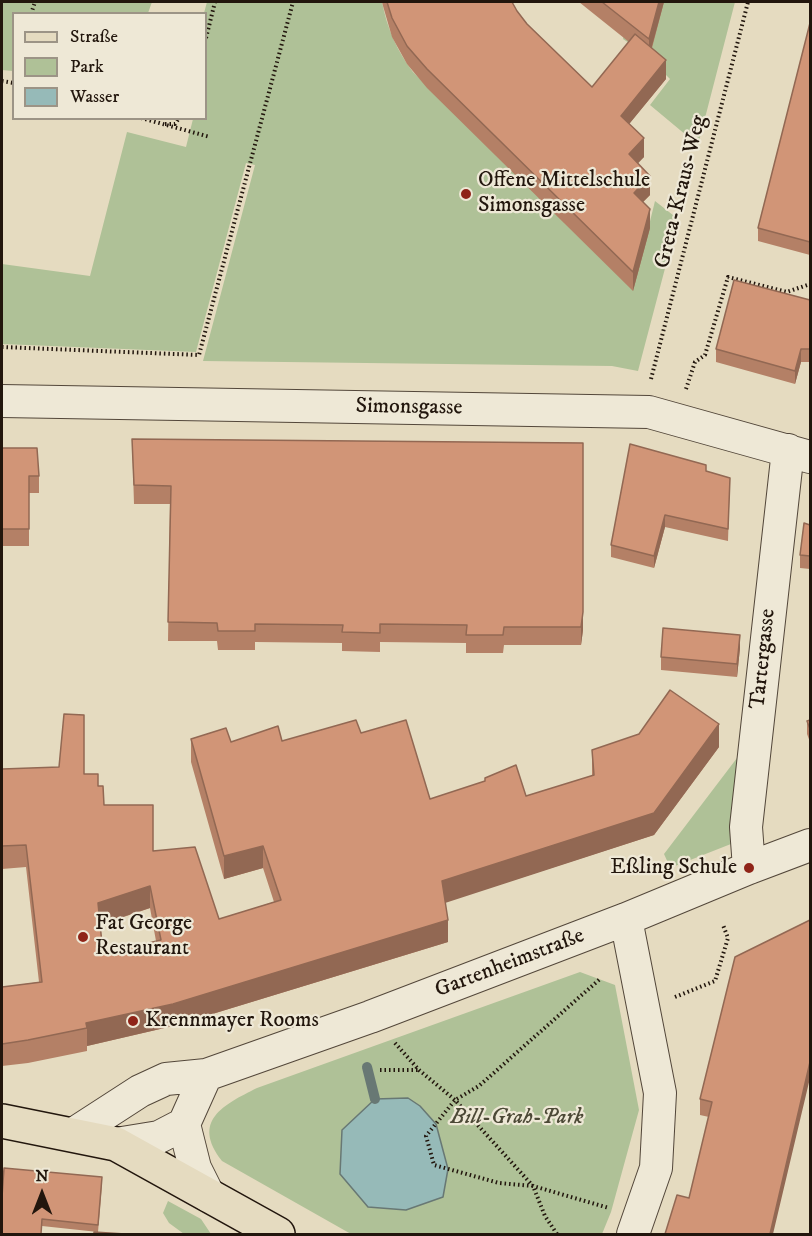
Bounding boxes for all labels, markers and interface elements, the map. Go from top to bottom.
legend [12,12,207,120]
text: Straße [70,26,118,48]
text: Park [70,56,104,78]
text: Wasser [70,86,119,108]
street label: Greta-Kraus-Weg [650,113,714,271]
place label: Offene Mittelschule Simonsgasse [478,168,650,220]
marker: Offene Mittelschule Simonsgasse [459,187,473,201]
street label: Simonsgasse [355,394,463,422]
street label: Tartergasse [746,608,782,710]
place label: Eßling Schule [610,855,737,881]
marker: Eßling Schule [742,861,756,875]
place label: Fat George Restaurant [95,911,192,962]
street label: Gartenheimstraße [432,923,588,1005]
marker: Fat George Restaurant [76,930,90,944]
place label: Krennmayer Rooms [145,1008,319,1034]
marker: Krennmayer Rooms [126,1014,140,1028]
park label: Bill-Grah-Park [450,1105,584,1131]
north arrow [12,1164,72,1224]
text: N [35,1166,49,1186]

